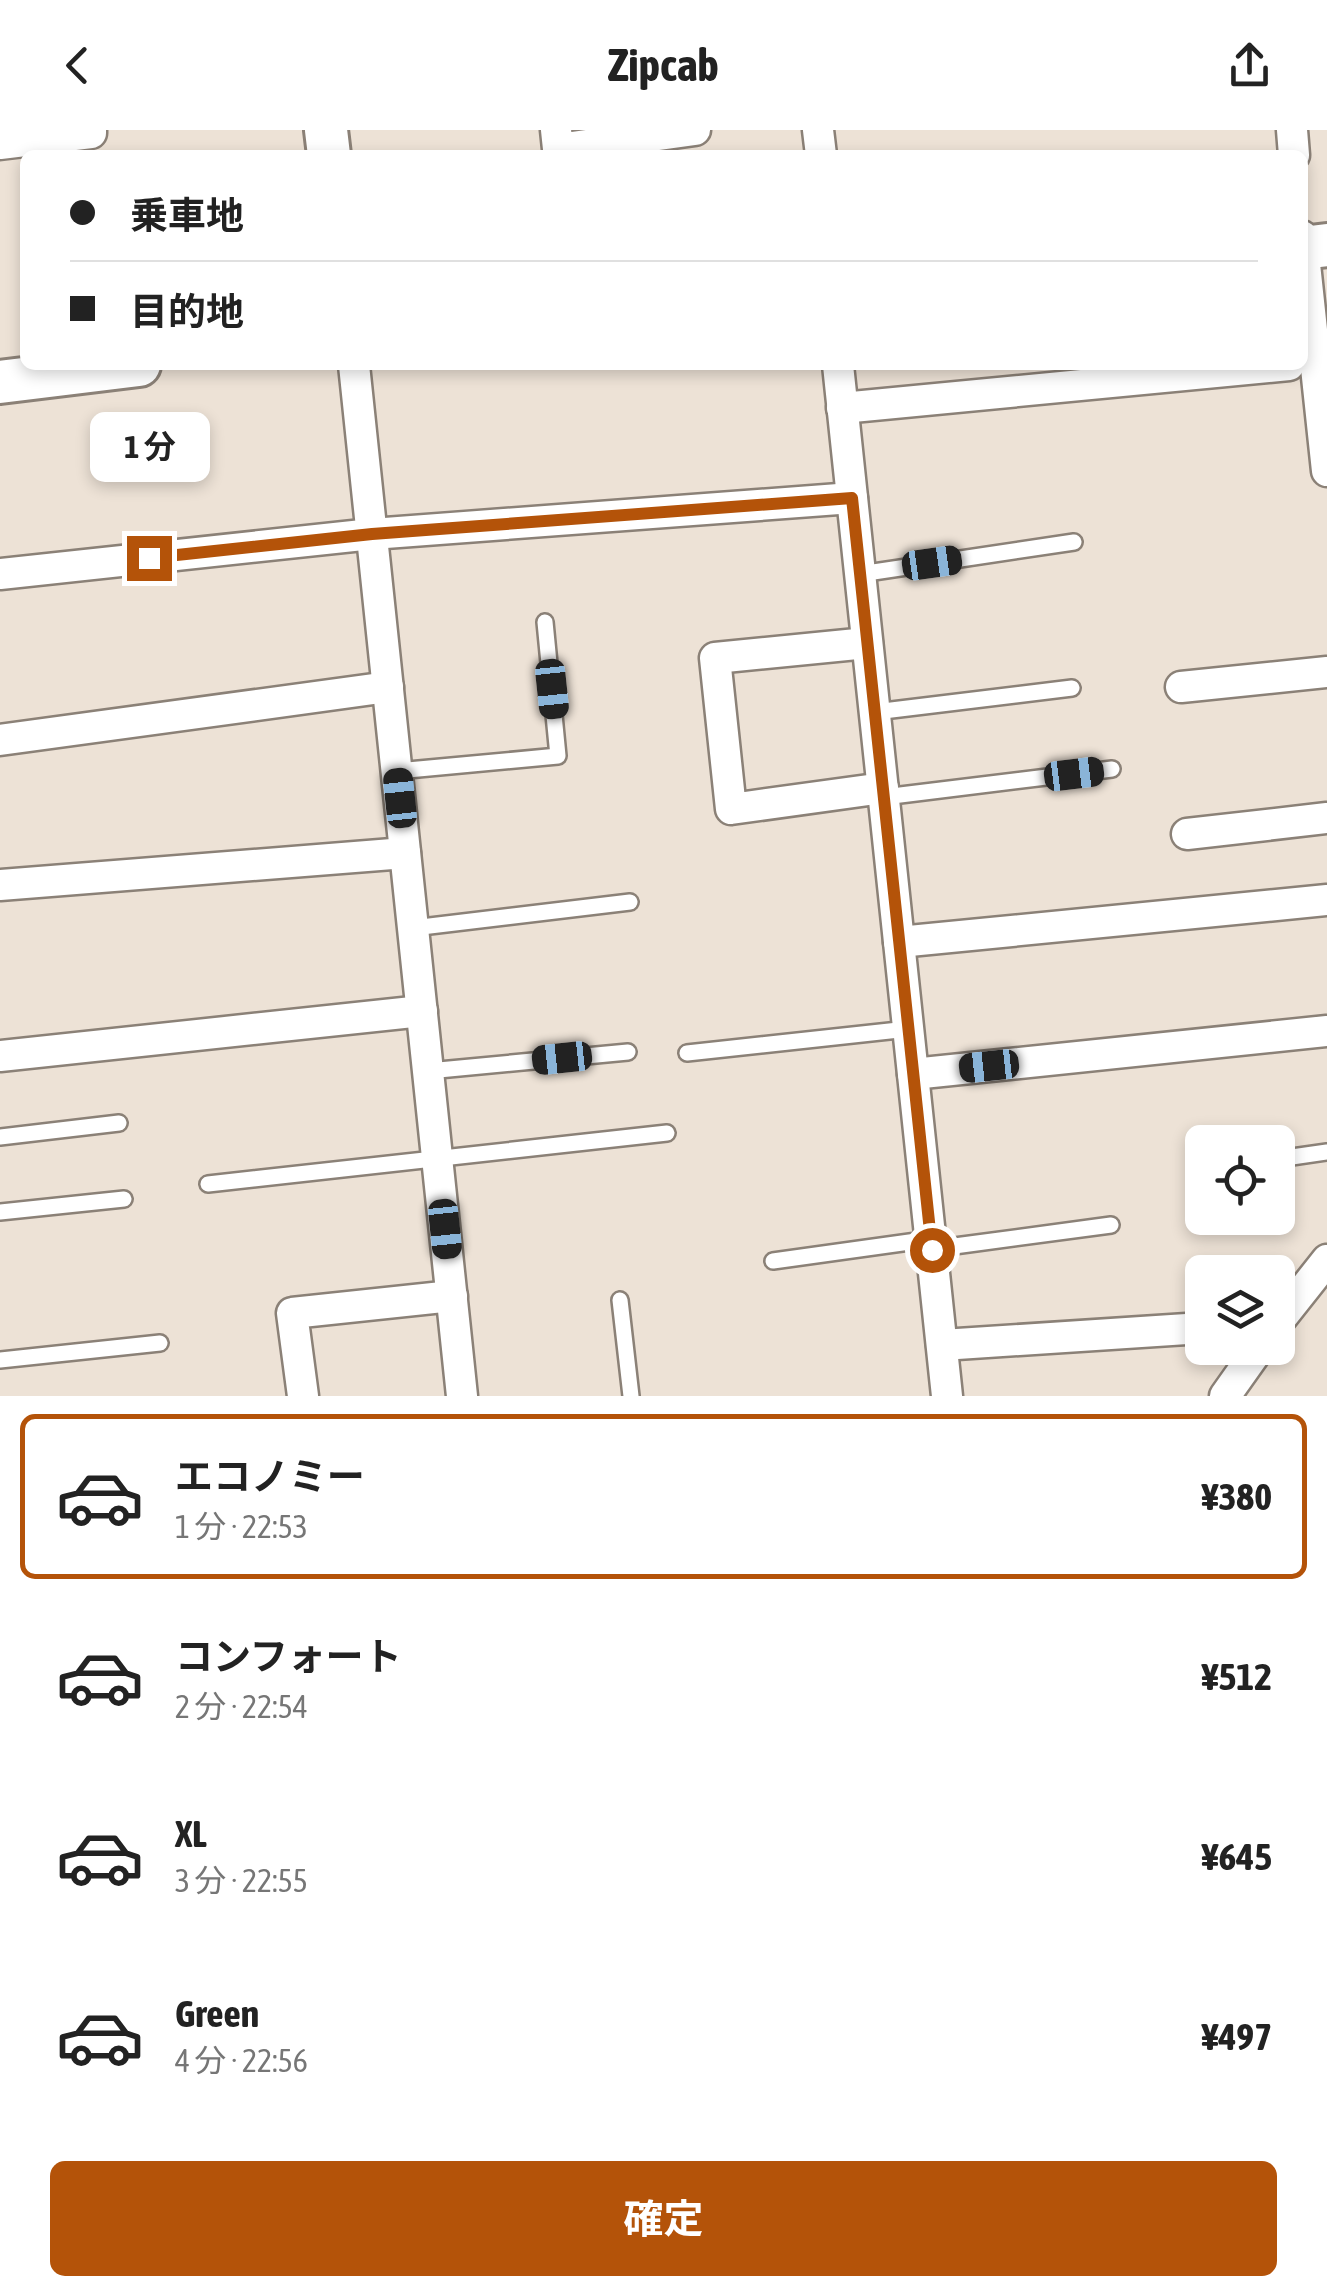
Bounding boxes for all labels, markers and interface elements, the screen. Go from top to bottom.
icon: back [50,38,105,93]
icon: share [1222,38,1277,93]
text: Zipcab [608,39,719,91]
text: 乗車地 [130,194,244,237]
text: 目的地 [130,290,244,333]
callout: 1 分 [89,413,209,483]
text: 1 分 [124,428,176,465]
route end [127,536,172,581]
car [900,544,964,582]
car [534,658,570,720]
car [1042,755,1106,793]
car [382,767,418,829]
car [531,1040,593,1076]
car [958,1048,1020,1084]
map controls [1185,1125,1295,1365]
button: locate [1185,1125,1295,1235]
car [427,1198,463,1260]
route start [910,1228,955,1273]
button: layers [1185,1255,1295,1365]
icon: car [55,1452,145,1542]
text: エコノミー [175,1455,365,1498]
text: ¥380 [1202,1475,1272,1518]
text: 1 分 · 22:53 [175,1508,308,1545]
icon: car [55,1632,145,1722]
text: コンフォート [175,1635,402,1678]
text: ¥512 [1202,1655,1272,1698]
text: 2 分 · 22:54 [175,1688,308,1725]
icon: car [55,1812,145,1902]
text: XL [175,1812,207,1855]
text: ¥645 [1202,1835,1272,1878]
text: 3 分 · 22:55 [175,1862,308,1899]
icon: car [55,1992,145,2082]
text: Green [175,1992,259,2035]
text: ¥497 [1202,2015,1272,2058]
text: 4 分 · 22:56 [175,2042,308,2079]
button: 確定 [50,2161,1277,2276]

